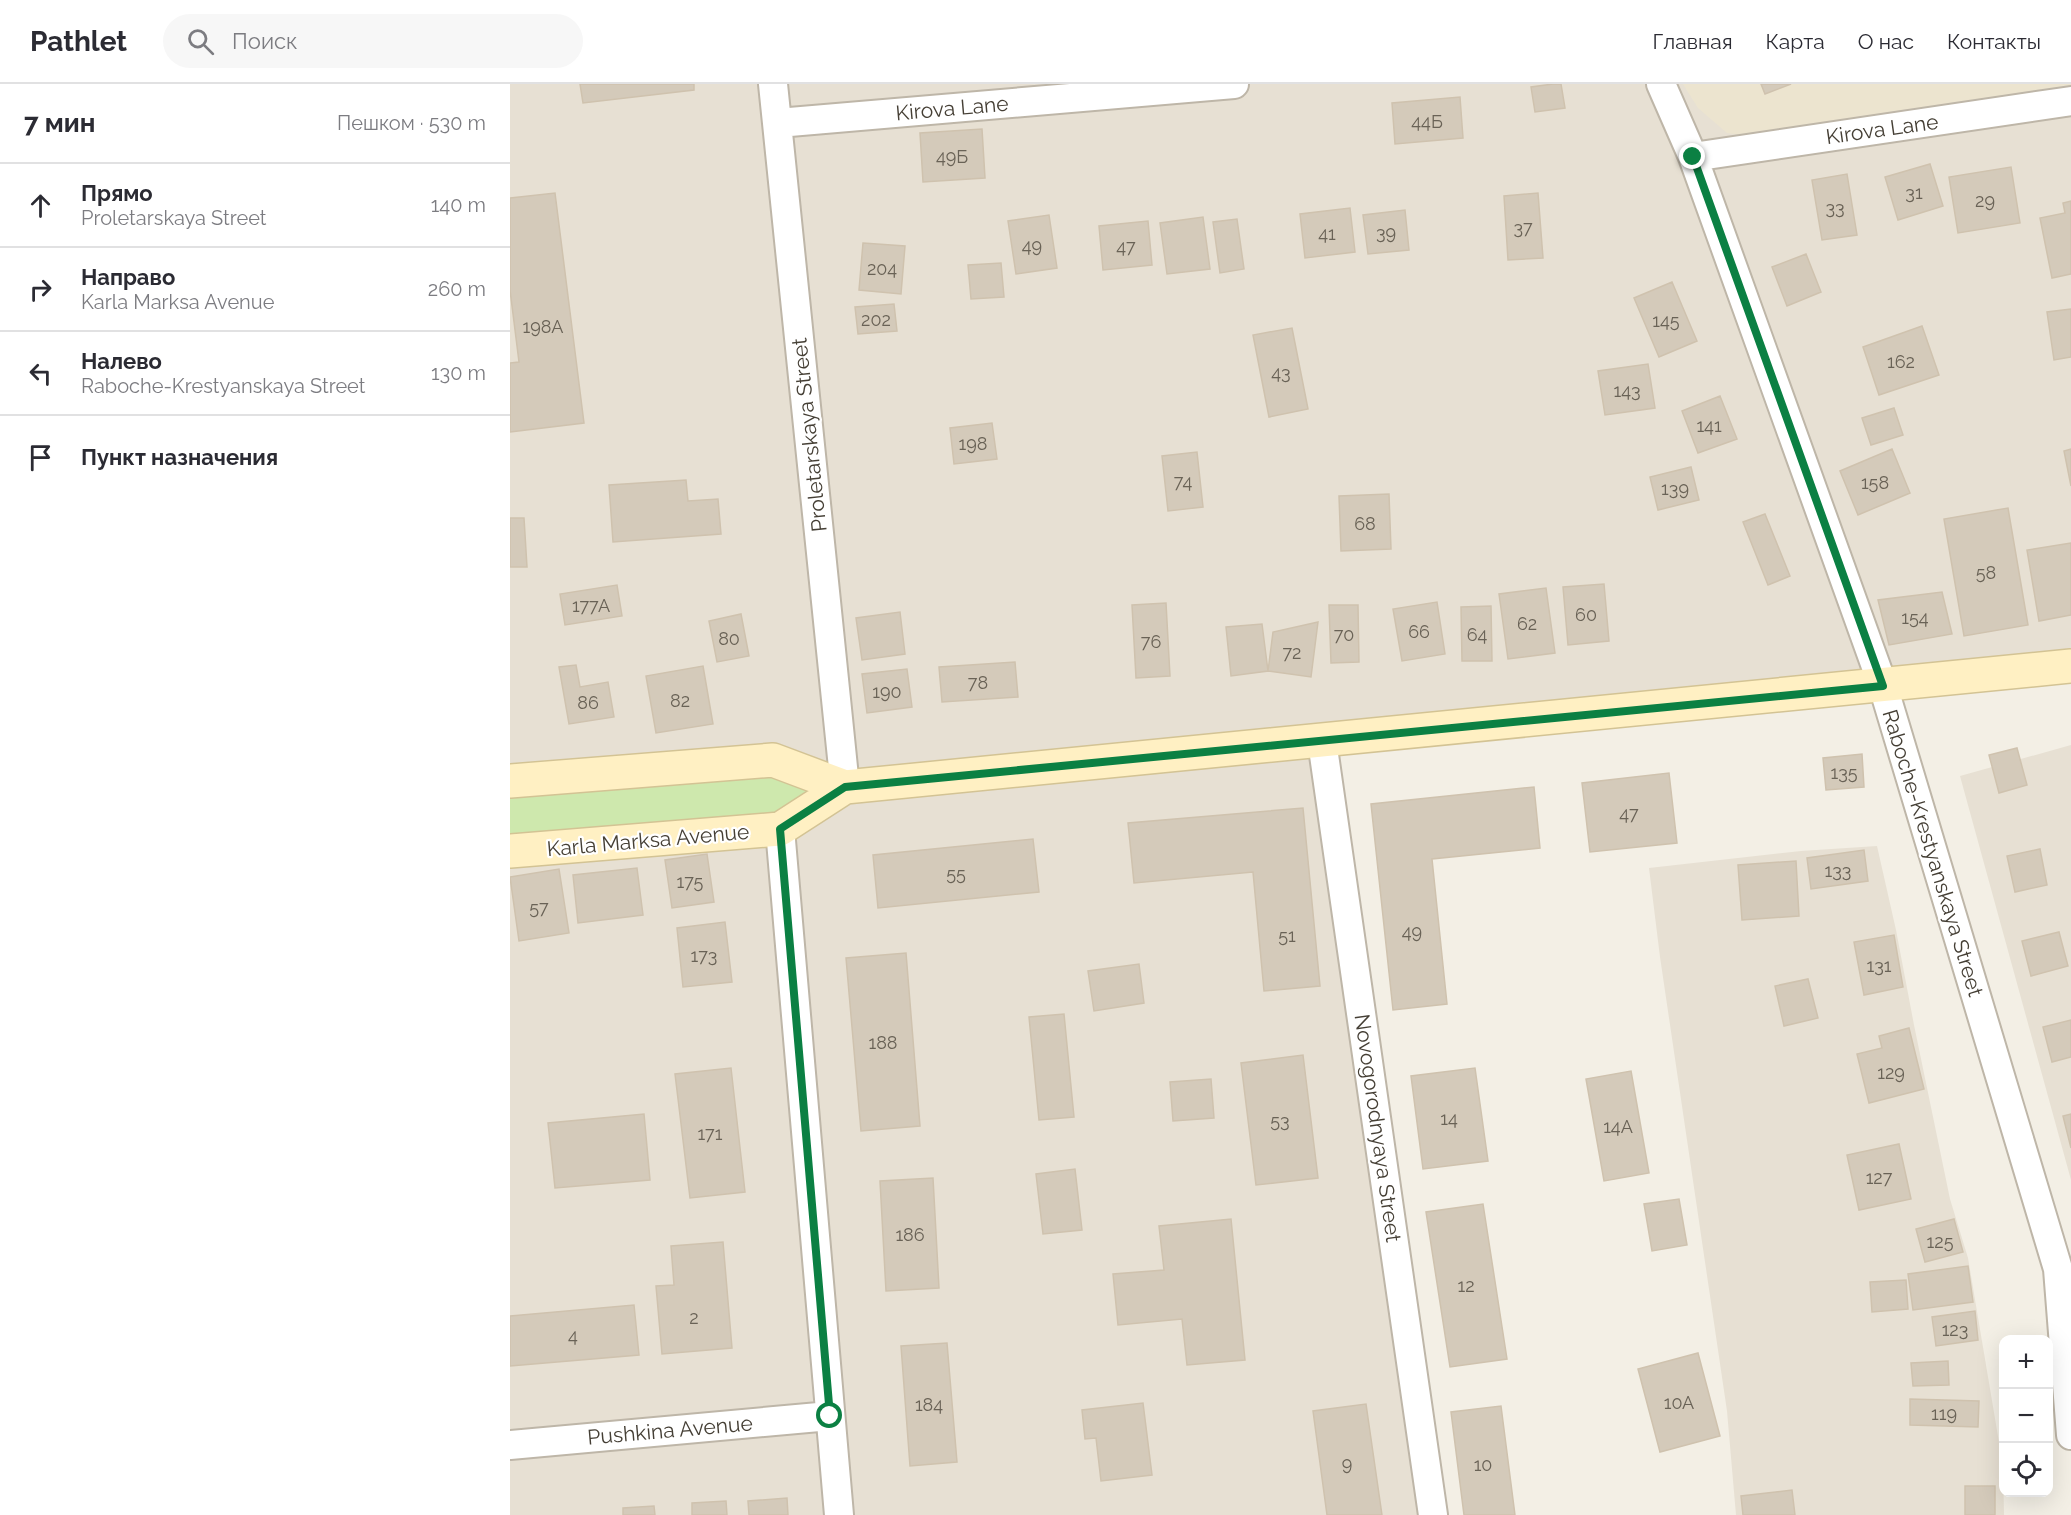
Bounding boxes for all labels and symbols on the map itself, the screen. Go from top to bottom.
street label: Kirova Lane [895,91,1009,125]
street label: Kirova Lane [1824,109,1940,149]
house number: 44Б [1411,111,1443,132]
route end [1679,143,1705,169]
house number: 49Б [936,146,968,167]
house number: 31 [1905,182,1923,203]
house number: 29 [1975,190,1995,211]
house number: 33 [1825,197,1845,218]
house number: 37 [1513,217,1533,238]
house number: 39 [1376,222,1396,243]
house number: 41 [1318,223,1336,244]
house number: 49 [1022,235,1042,256]
house number: 47 [1116,236,1136,257]
house number: 204 [867,258,897,279]
house number: 202 [861,309,891,330]
house number: 145 [1652,310,1680,331]
house number: 198А [523,316,563,337]
street label: Proletarskaya Street [786,337,832,533]
house number: 162 [1887,351,1915,372]
house number: 43 [1271,362,1291,383]
house number: 143 [1613,380,1641,401]
house number: 141 [1696,415,1722,436]
house number: 198 [959,433,987,454]
house number: 74 [1174,471,1192,492]
house number: 158 [1861,472,1889,493]
house number: 139 [1661,478,1689,499]
house number: 68 [1354,513,1376,534]
house number: 58 [1976,562,1996,583]
house number: 177А [572,595,610,616]
house number: 60 [1575,604,1597,625]
house number: 154 [1901,607,1929,628]
house number: 62 [1517,613,1537,634]
house number: 66 [1408,621,1430,642]
house number: 70 [1334,624,1354,645]
house number: 64 [1467,624,1488,645]
house number: 80 [718,628,740,649]
house number: 76 [1141,631,1161,652]
house number: 72 [1282,642,1302,663]
house number: 78 [968,672,988,693]
house number: 190 [872,681,902,702]
house number: 82 [670,690,690,711]
house number: 86 [577,692,599,713]
street label: Raboche-Krestyanskaya Street [1877,707,1989,999]
house number: 135 [1830,762,1858,783]
house number: 47 [1619,803,1639,824]
street label: Karla Marksa Avenue [546,819,750,861]
house number: 133 [1825,860,1851,881]
house number: 55 [946,863,966,884]
house number: 175 [677,871,704,892]
house number: 57 [529,897,549,918]
house number: 49 [1402,921,1422,942]
house number: 51 [1278,925,1296,946]
house number: 173 [691,945,717,966]
house number: 131 [1866,955,1892,976]
street label: Novogorodnyaya Street [1350,1012,1406,1244]
house number: 188 [868,1032,898,1053]
house number: 129 [1877,1062,1905,1083]
house number: 14 [1440,1108,1458,1129]
house number: 53 [1270,1110,1290,1131]
house number: 14А [1603,1116,1633,1137]
house number: 171 [698,1123,723,1144]
house number: 127 [1866,1167,1893,1188]
house number: 186 [895,1224,925,1245]
house number: 125 [1927,1231,1954,1252]
house number: 12 [1457,1275,1475,1296]
house number: 2 [689,1307,699,1328]
house number: 123 [1942,1319,1968,1340]
house number: 4 [568,1325,578,1346]
house number: 10А [1664,1392,1694,1413]
house number: 184 [915,1394,943,1415]
route start [816,1402,842,1428]
house number: 119 [1931,1403,1957,1424]
street label: Pushkina Avenue [586,1410,754,1450]
house number: 9 [1342,1453,1352,1474]
house number: 10 [1474,1454,1492,1475]

